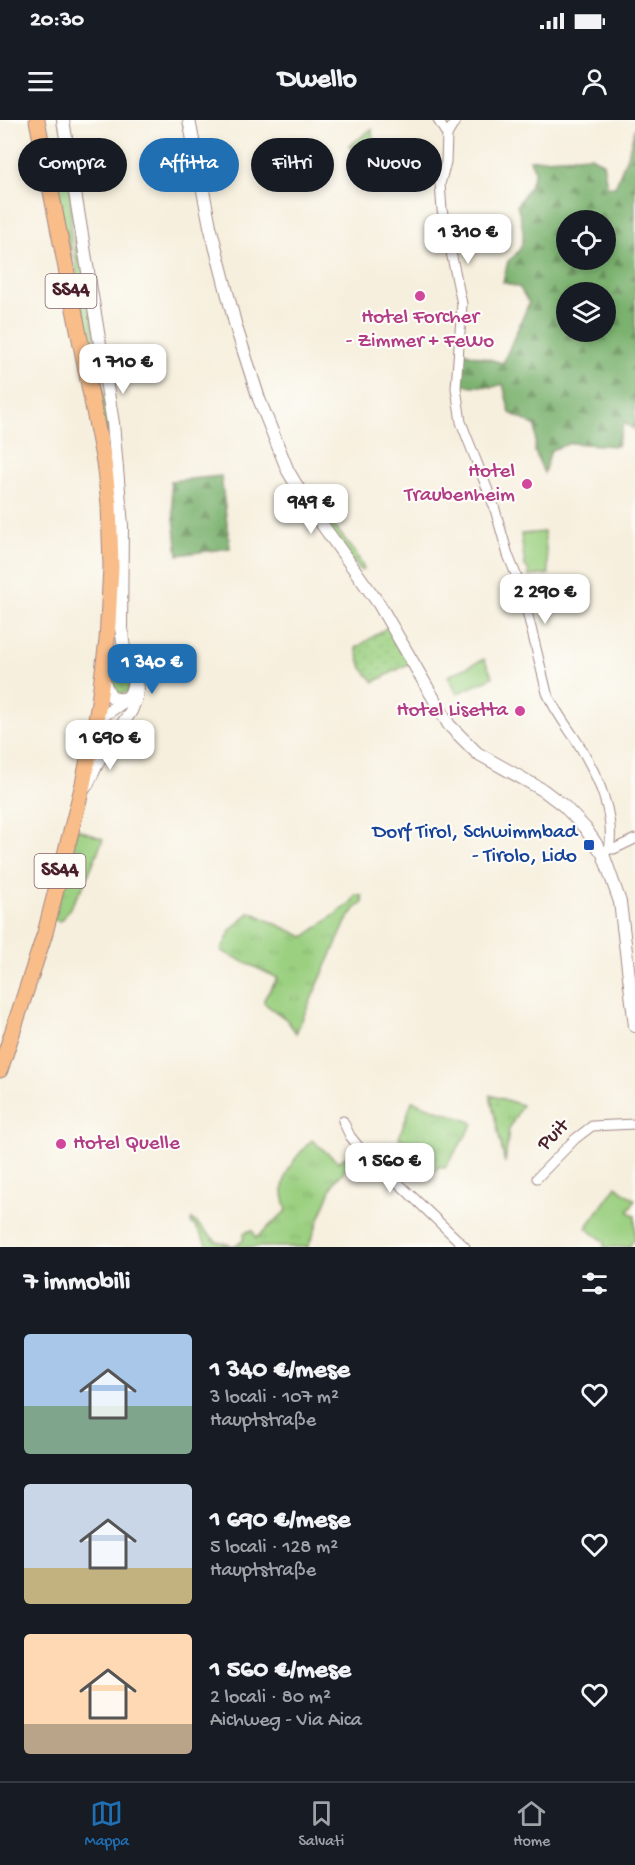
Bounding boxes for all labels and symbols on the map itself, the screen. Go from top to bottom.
pin: 1 310 € [413,214,523,265]
road number: SS44 [46,274,97,308]
marker: Hotel Forcher - Zimmer + FeWo [413,289,427,303]
place label: Hotel Forcher - Zimmer + FeWo [346,306,494,355]
pin: 1 710 € [68,344,178,395]
place label: Hotel Traubenheim [403,460,515,509]
marker: Hotel Traubenheim [520,477,534,491]
pin: 949 € [269,484,353,535]
pin: 2 290 € [490,574,600,625]
pin: 1 340 € [97,644,207,695]
place label: Hotel Lisetta [396,699,509,724]
marker: Hotel Lisetta [513,704,527,718]
pin: 1 690 € [55,720,165,771]
place label: Dorf Tirol, Schwimmbad - Tirolo, Lido [371,821,579,870]
marker: Dorf Tirol, Schwimmbad - Tirolo, Lido [582,838,596,852]
road number: SS44 [34,854,86,888]
street label: Puit [532,1113,577,1158]
place label: Hotel Quelle [73,1132,181,1157]
marker: Hotel Quelle [54,1137,68,1151]
pin: 1 560 € [335,1143,445,1194]

